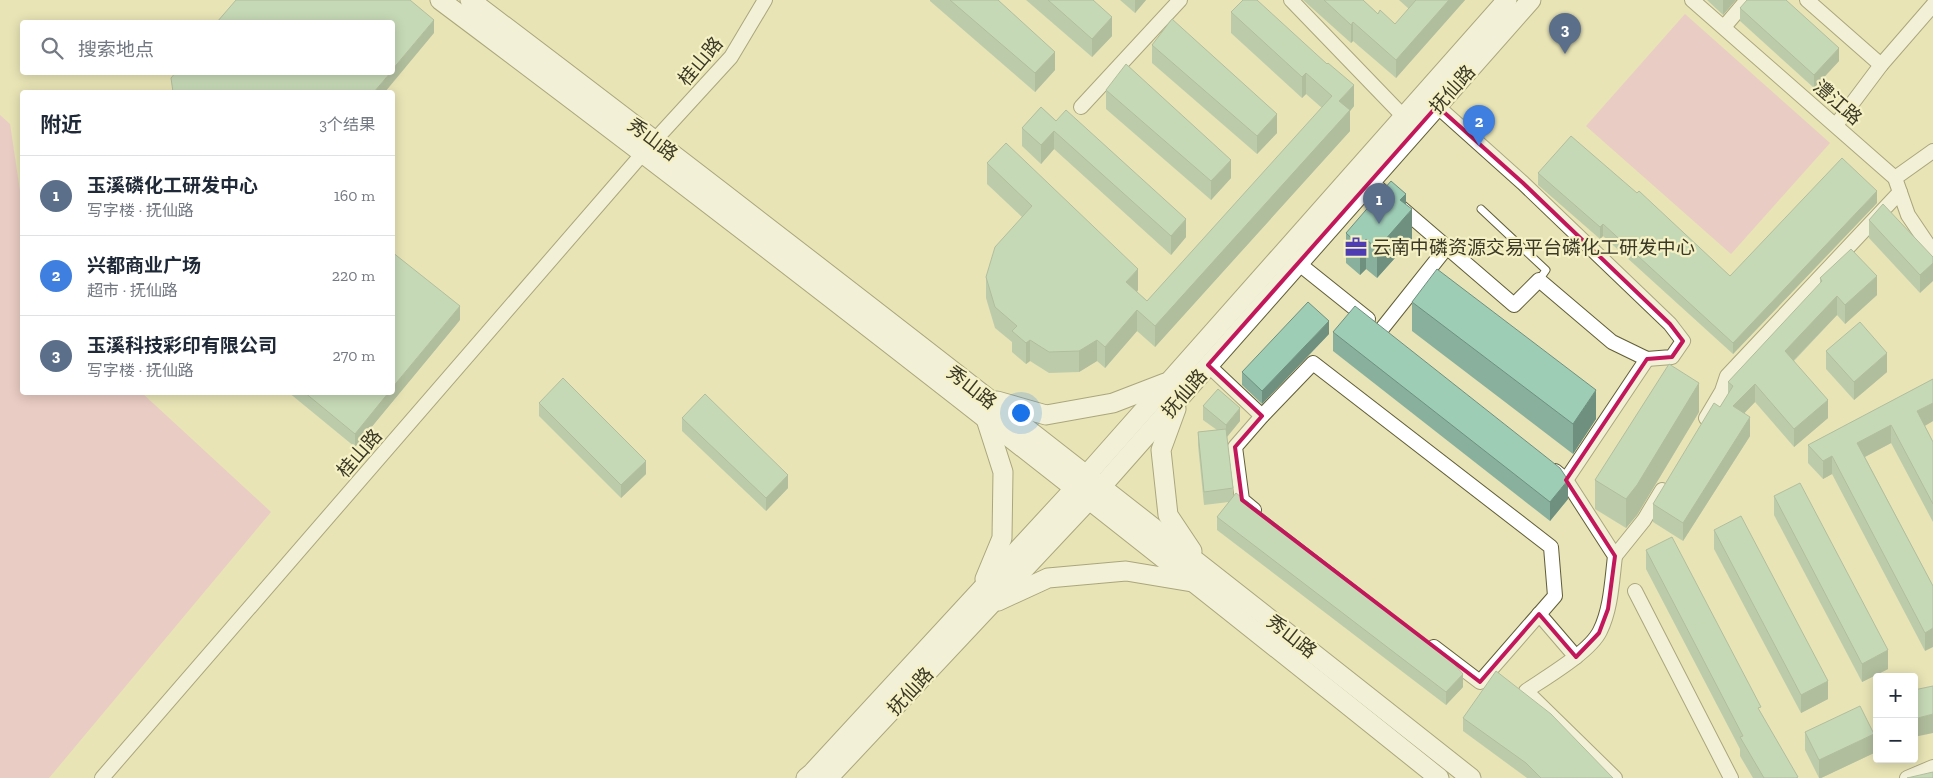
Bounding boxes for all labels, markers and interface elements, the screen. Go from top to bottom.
pin: 3 [1549,13,1581,54]
search box [20,20,395,75]
street label: 桂山路 [673,32,728,91]
icon: search [38,34,66,62]
text: 搜索地点 [78,38,154,61]
street label: 抚仙路 [1425,60,1480,118]
street label: 澧江路 [1809,75,1867,130]
pin: 2 [1463,105,1495,146]
text: 附近 [40,112,82,137]
street label: 秀山路 [623,113,682,166]
text: 3个结果 [319,115,375,134]
text: 玉溪磷化工研发中心 [87,174,258,197]
pin: 1 [1363,183,1395,224]
text: 1 [53,186,59,205]
text: 160 m [334,186,375,205]
text: 写字楼 · 抚仙路 [87,201,194,220]
office icon: 云南中磷资源交易平台磷化工研发中心 [1343,234,1369,260]
place label: 云南中磷资源交易平台磷化工研发中心 [1372,236,1695,259]
text: 兴都商业广场 [87,254,201,277]
text: 2 [52,266,60,285]
text: 220 m [332,266,375,285]
text: 超市 · 抚仙路 [87,281,178,300]
text: 玉溪科技彩印有限公司 [87,334,277,357]
text: 3 [52,346,60,365]
text: 270 m [333,346,375,365]
text: 写字楼 · 抚仙路 [87,361,194,380]
street label: 秀山路 [942,361,1001,414]
street label: 抚仙路 [1157,364,1212,422]
your location [1008,400,1034,426]
street label: 桂山路 [332,424,387,482]
street label: 秀山路 [1262,610,1321,663]
street label: 抚仙路 [883,663,938,720]
map controls [1873,673,1918,763]
button: + [1873,673,1918,718]
button: − [1873,718,1918,763]

